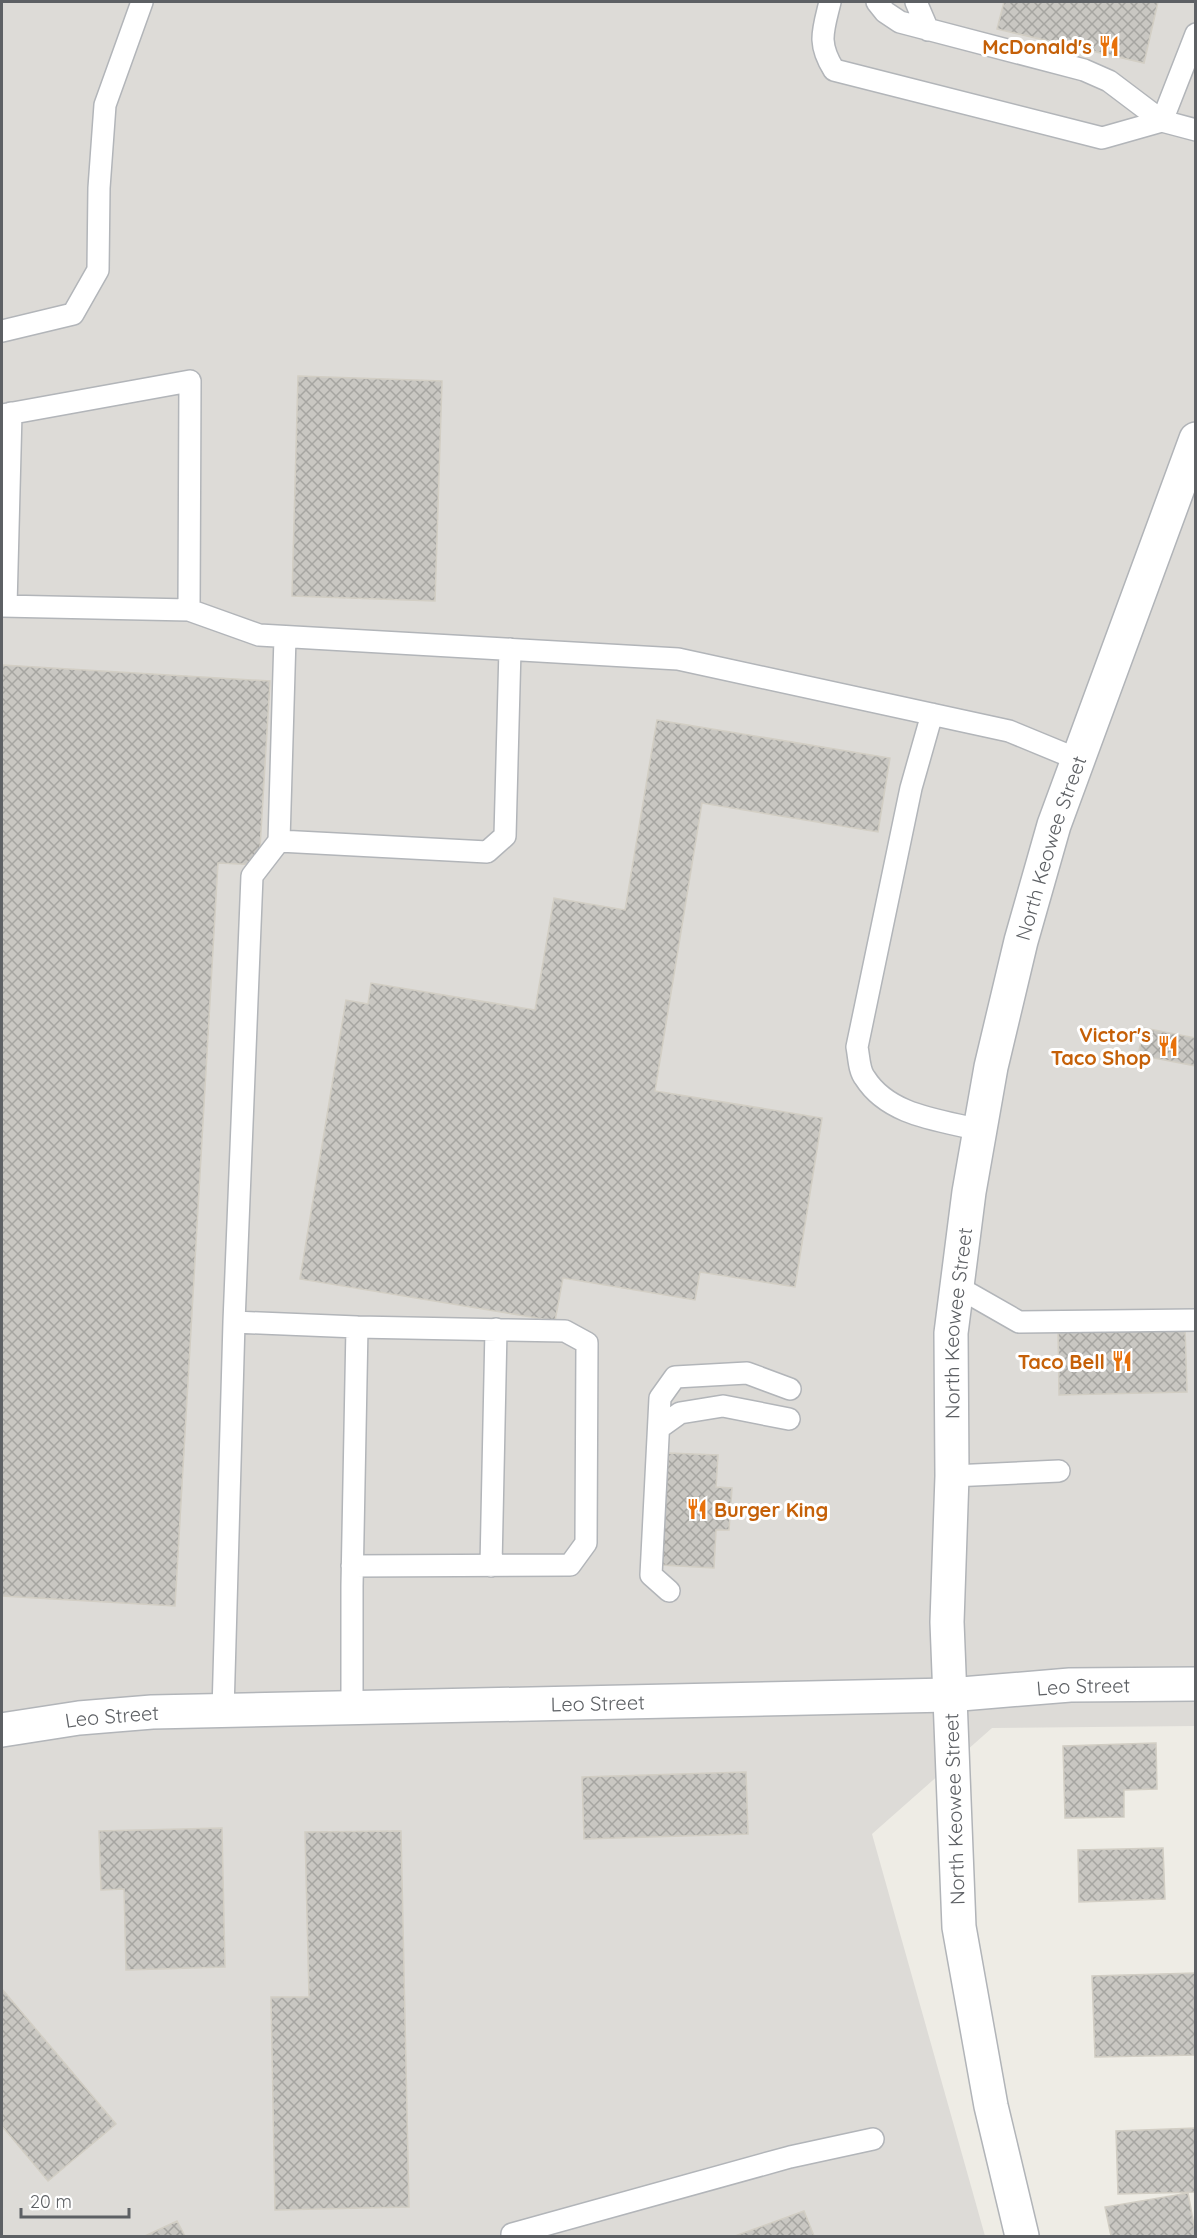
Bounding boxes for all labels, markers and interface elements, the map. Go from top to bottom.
place label: McDonald's [982,34,1092,59]
restaurant icon: McDonald's [1097,34,1121,58]
street label: North Keowee Street [1009,752,1091,943]
place label: Victor's Taco Shop [1051,1022,1151,1070]
restaurant icon: Victor's Taco Shop [1156,1034,1180,1058]
street label: North Keowee Street [938,1226,977,1419]
place label: Taco Bell [1018,1349,1105,1374]
restaurant icon: Taco Bell [1110,1349,1134,1373]
restaurant icon: Burger King [685,1497,709,1521]
place label: Burger King [714,1497,828,1522]
street label: Leo Street [1035,1672,1131,1700]
street label: Leo Street [550,1689,645,1716]
street label: Leo Street [63,1699,159,1733]
street label: North Keowee Street [938,1712,970,1905]
scale bar [21,2181,129,2219]
text: 20 m [30,2190,72,2213]

